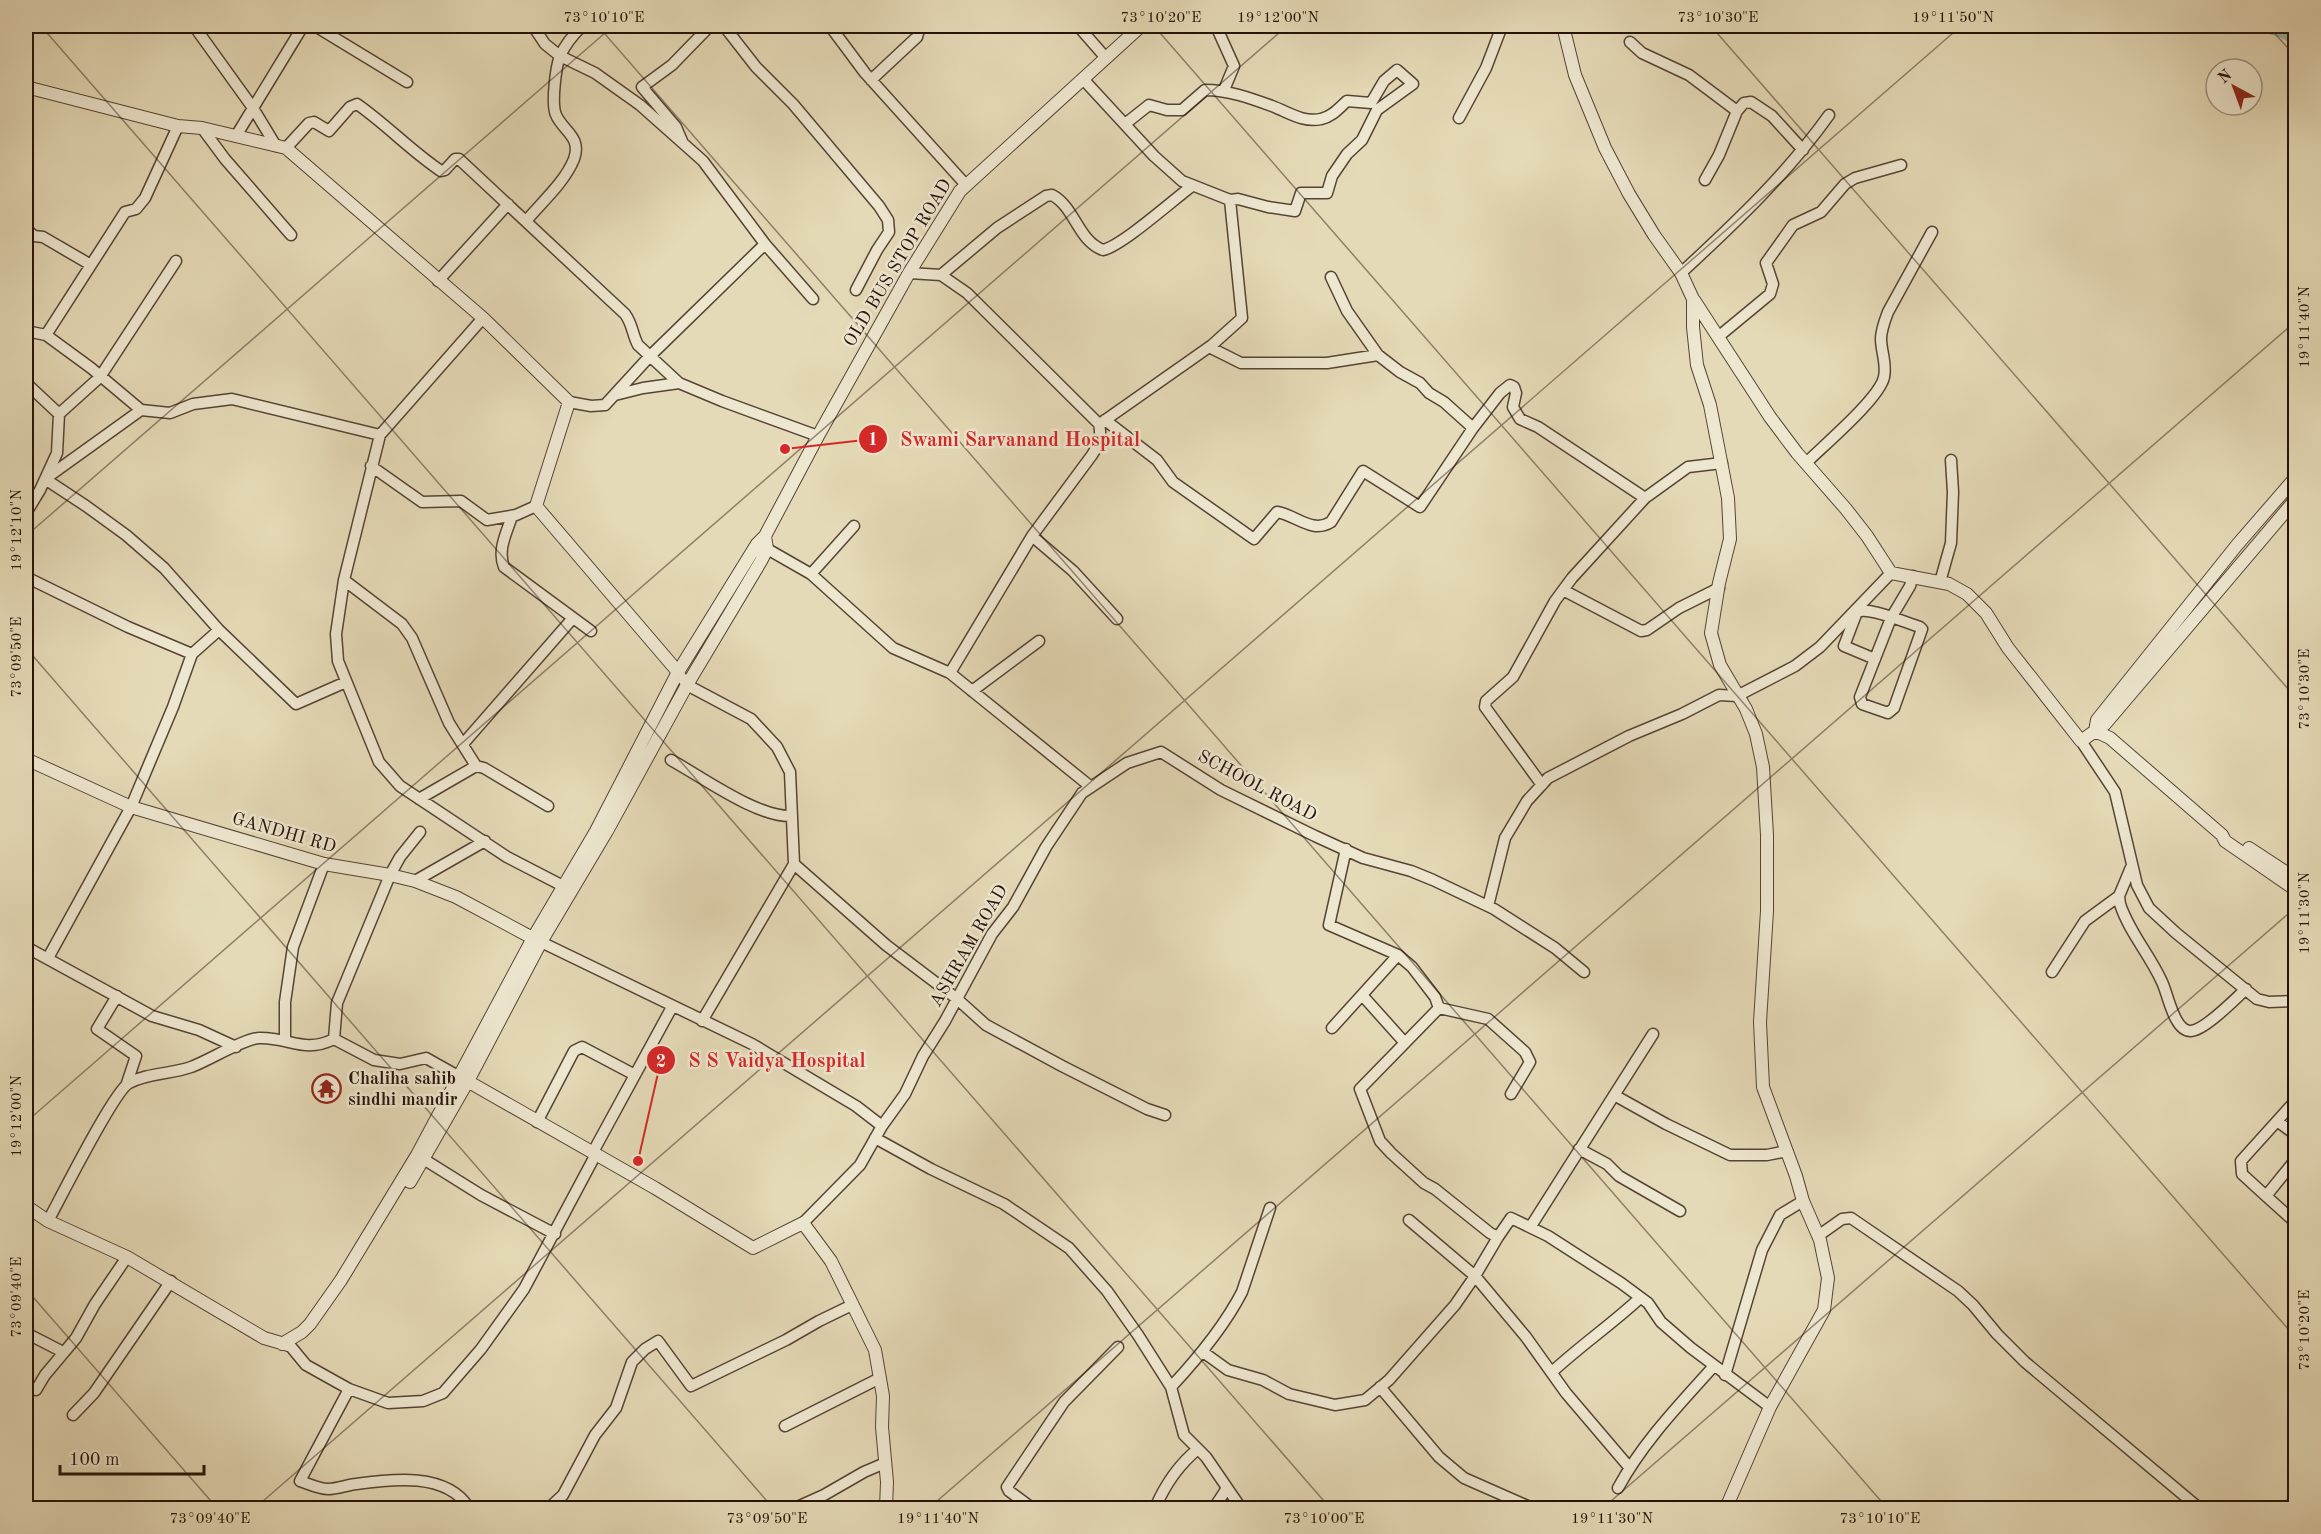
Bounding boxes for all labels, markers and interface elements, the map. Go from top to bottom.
text: 73°10'10"E [564,11,644,26]
text: 73°10'20"E [1121,11,1201,26]
text: 19°12'00"N [1237,11,1319,26]
text: 73°10'30"E [1678,11,1758,26]
text: 19°11'50"N [1912,11,1994,26]
north arrow [2204,57,2264,117]
text: N [2216,67,2236,87]
street label: OLD BUS STOP ROAD [841,176,955,350]
text: 19°11'40"N [2298,286,2313,368]
callout: Swami Sarvanand Hospital [858,420,1152,458]
text: 1 [868,431,878,449]
text: Swami Sarvanand Hospital [900,431,1140,451]
text: 19°12'10"N [10,489,25,571]
text: 73°09'50"E [10,617,25,697]
text: 73°10'30"E [2298,649,2313,729]
street label: SCHOOL ROAD [1195,747,1319,825]
street label: GANDHI RD [230,810,338,856]
text: 19°11'30"N [2298,872,2313,954]
street label: ASHRAM ROAD [927,882,1011,1010]
callout: S S Vaidya Hospital [646,1041,878,1079]
text: S S Vaidya Hospital [688,1052,866,1072]
text: 2 [656,1053,666,1071]
place label: Chaliha sahib sindhi mandir [348,1070,458,1109]
temple icon: Chaliha sahib sindhi mandir [311,1073,343,1105]
text: 19°12'00"N [10,1075,25,1157]
text: 73°09'40"E [10,1257,25,1337]
text: 73°10'20"E [2298,1290,2313,1370]
scale bar [60,1438,204,1476]
text: 100 m [69,1451,120,1469]
text: 73°09'40"E [170,1512,250,1527]
text: 73°09'50"E [727,1512,807,1527]
text: 19°11'40"N [897,1512,979,1527]
text: 73°10'00"E [1284,1512,1364,1527]
text: 19°11'30"N [1571,1512,1653,1527]
text: 73°10'10"E [1840,1512,1920,1527]

